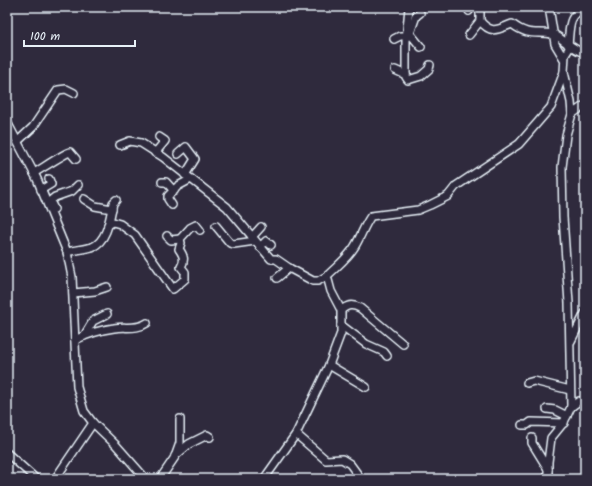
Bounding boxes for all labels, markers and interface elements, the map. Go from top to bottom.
scale bar [24,22,135,48]
text: 100 m [30,27,61,46]

